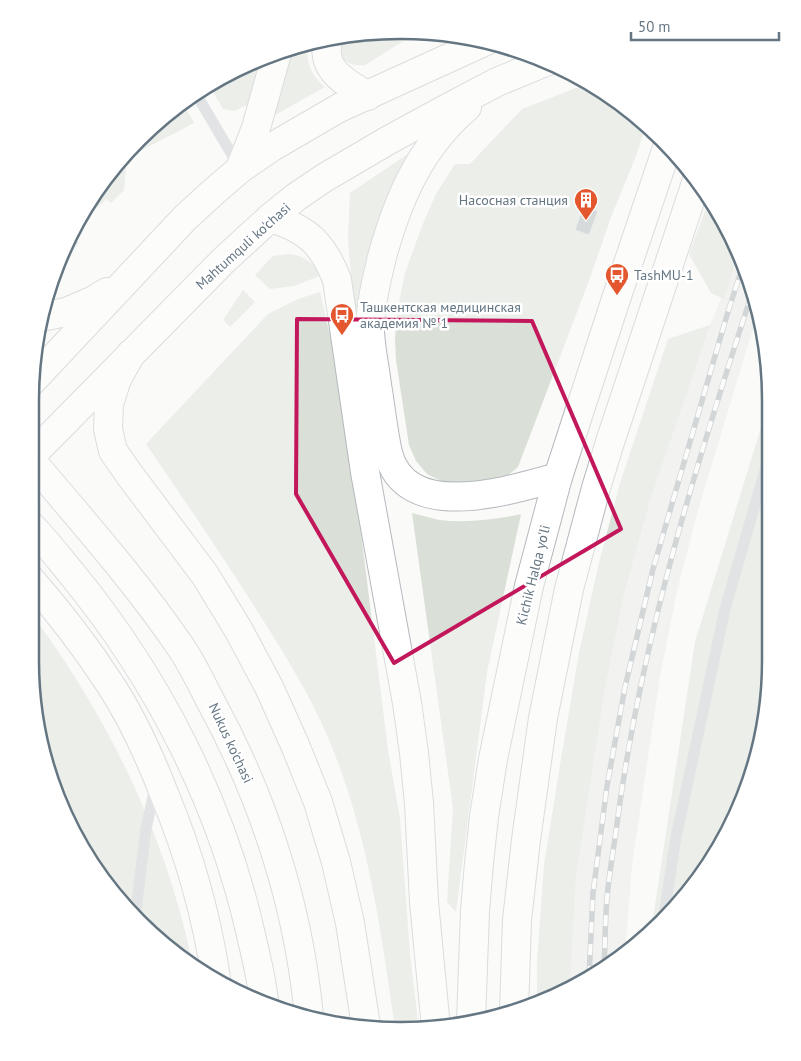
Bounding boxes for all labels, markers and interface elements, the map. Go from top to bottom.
scale bar [631,10,778,42]
text: 50 m [638,17,671,36]
building icon: Насосная станция [573,187,599,221]
place label: Насосная станция [459,191,568,209]
street label: Mahtumquli ko'chasi [192,199,294,293]
bus stop icon: TashMU-1 [604,262,630,296]
place label: TashMU-1 [634,266,694,284]
place label: Ташкентская медицинская академия № 1 [360,298,521,332]
bus stop icon: Ташкентская медицинская академия № 1 [329,302,355,336]
street label: Kichik Halqa yo'li [512,523,554,627]
street label: Nukus ko'chasi [205,700,257,786]

